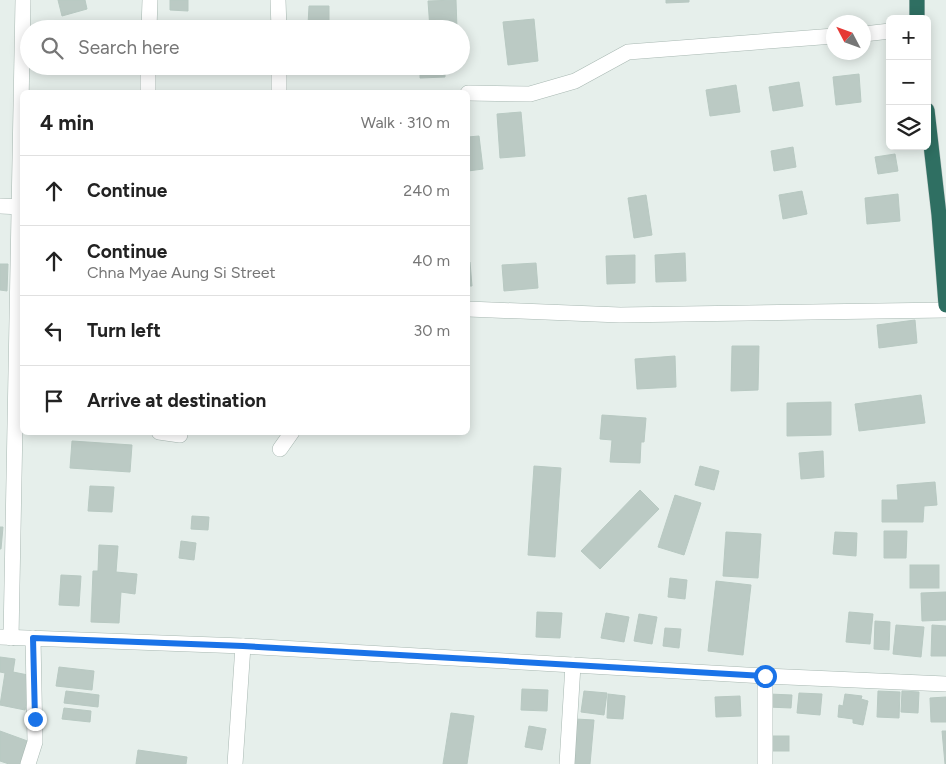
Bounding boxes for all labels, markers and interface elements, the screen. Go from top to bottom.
north arrow [826,15,871,60]
map controls [886,15,931,150]
button: + [886,15,931,60]
search box [20,20,470,75]
icon: search [38,34,66,62]
text: Search here [78,36,180,59]
button: − [886,60,931,105]
button: layers [886,105,931,150]
text: 4 min [40,110,94,135]
text: Walk · 310 m [361,113,450,132]
icon: ahead [40,177,68,205]
text: Continue [87,179,167,202]
text: 240 m [403,181,450,200]
text: Continue [87,240,167,263]
icon: ahead [40,247,68,275]
text: 40 m [412,251,450,270]
text: Chna Myae Aung Si Street [87,263,275,282]
icon: left [40,317,68,345]
text: Turn left [87,319,161,342]
text: 30 m [413,321,450,340]
icon: arrive [40,387,68,415]
text: Arrive at destination [87,389,266,412]
route start [754,665,777,688]
route end [24,708,47,731]

